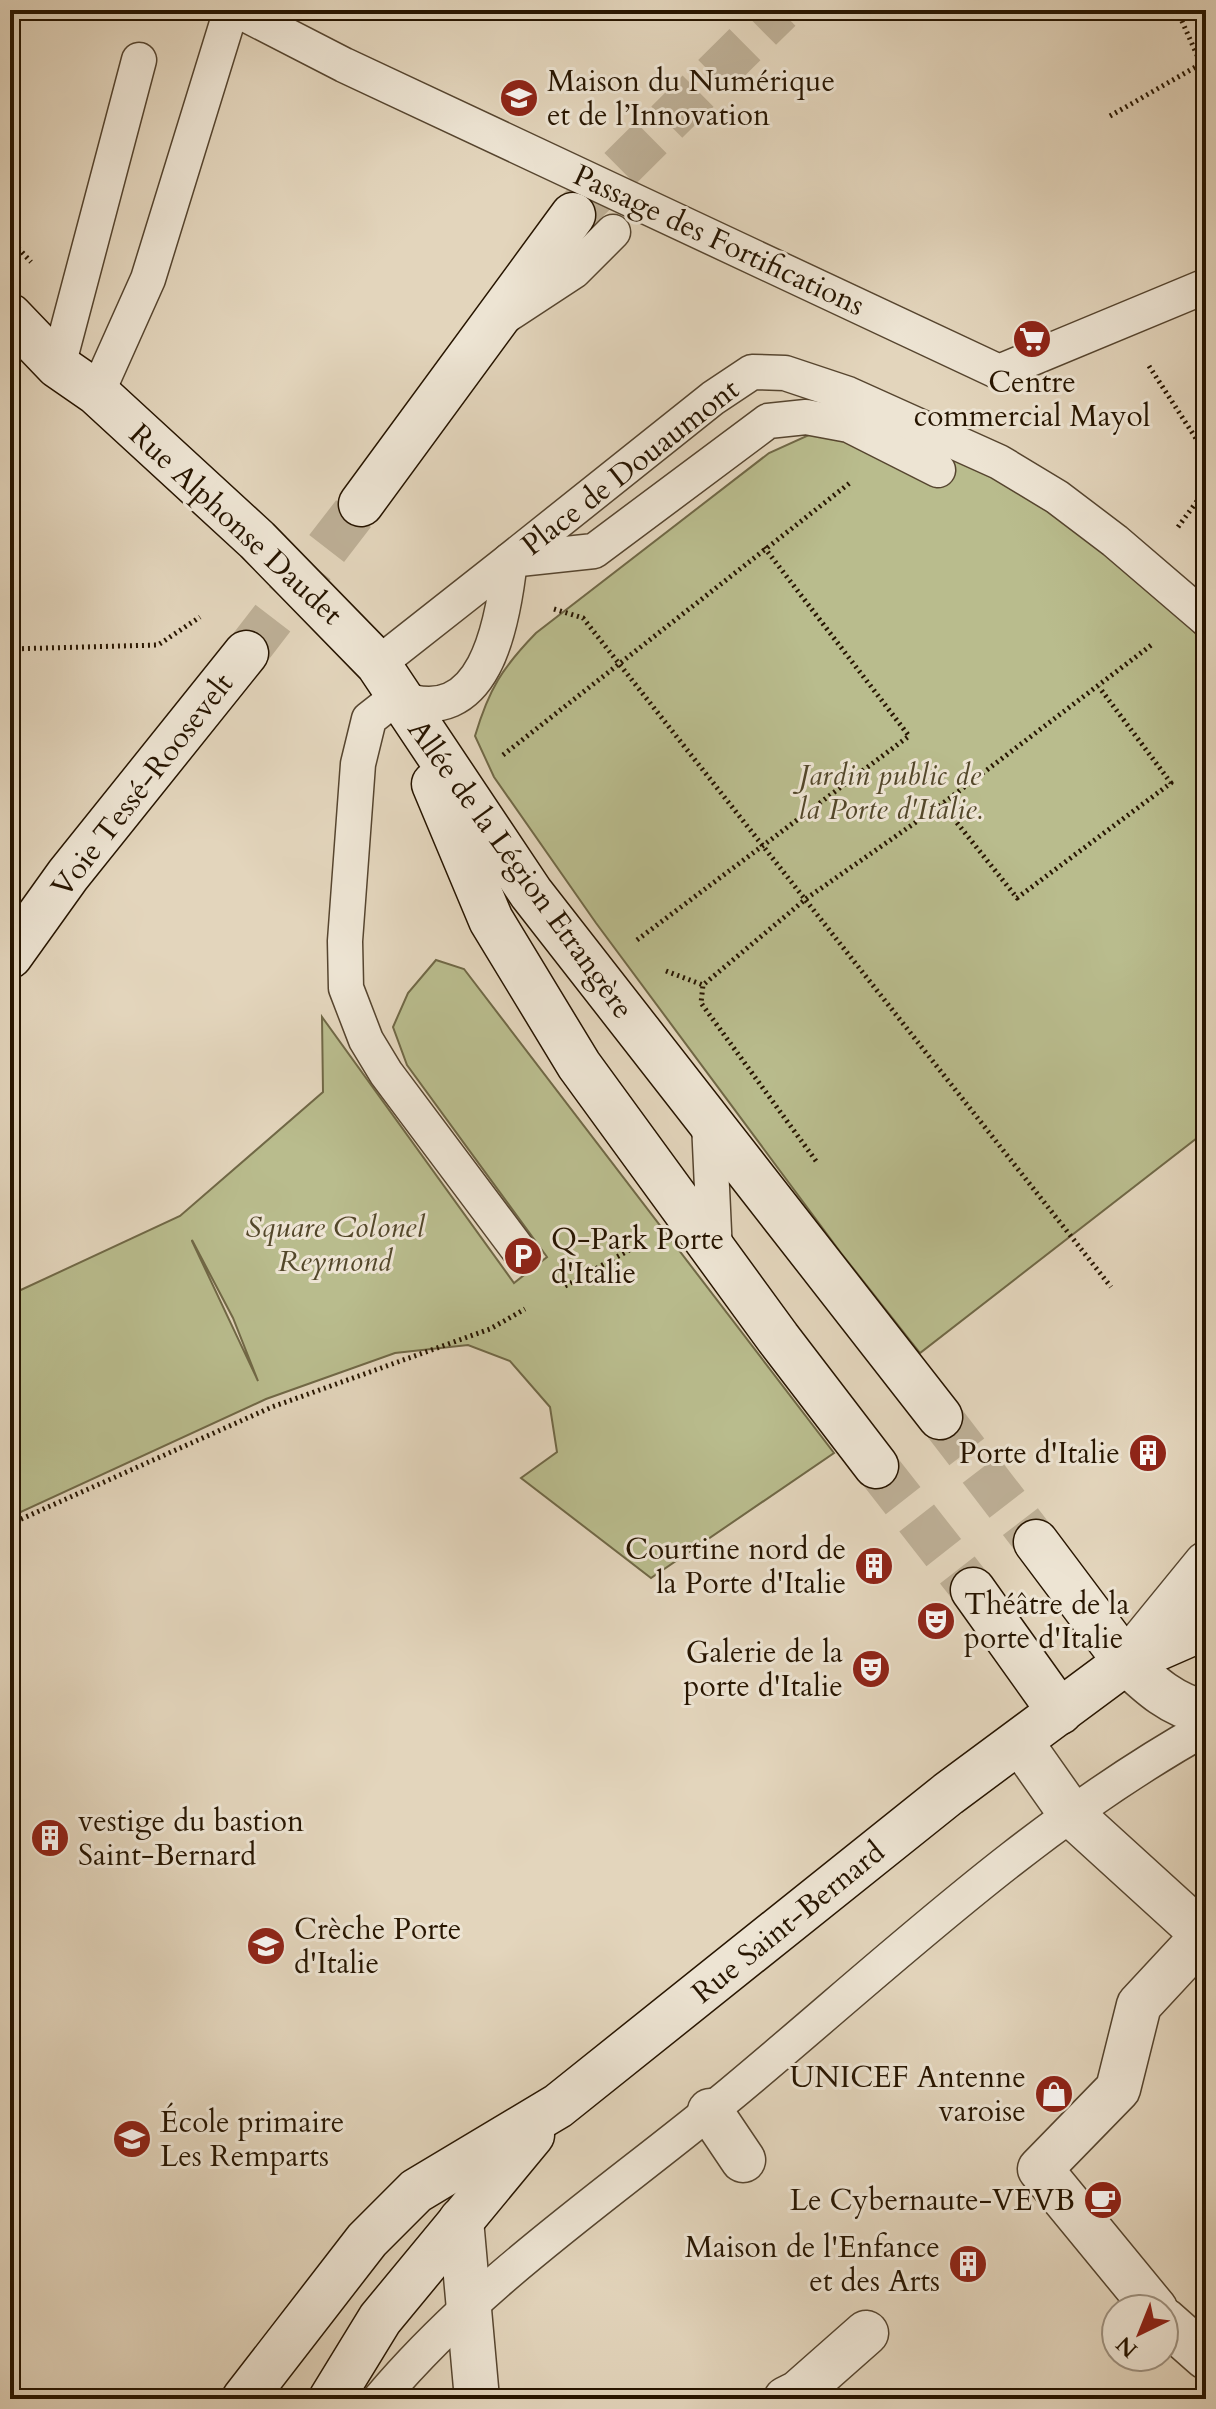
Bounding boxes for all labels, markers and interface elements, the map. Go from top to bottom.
place label: Maison du Numérique et de l’Innovation [547,61,835,136]
school or university icon: Maison du Numérique et de l’Innovation [498,77,540,119]
street label: Passage des Fortifications [567,155,871,326]
supermarket icon: Centre commercial Mayol [1011,318,1053,360]
place label: Centre commercial Mayol [914,362,1151,437]
street label: Place de Douaumont [513,369,748,565]
street label: Rue Alphonse Daudet [120,415,352,635]
street label: Voie Tessé-Roosevelt [42,664,243,906]
street label: Allée de la Légion Etrangère [398,711,643,1027]
park label: Jardin public de la Porte d'Italie. [792,755,982,830]
park label: Square Colonel Reymond [245,1207,425,1282]
place label: Q-Park Porte d'Italie [551,1219,724,1294]
parking icon: Q-Park Porte d'Italie [502,1235,544,1277]
building icon: Porte d'Italie [1127,1432,1169,1474]
place label: Porte d'Italie [959,1433,1120,1474]
place label: Courtine nord de la Porte d'Italie [625,1529,846,1604]
building icon: Courtine nord de la Porte d'Italie [853,1545,895,1587]
place label: Théâtre de la porte d'Italie [964,1584,1129,1659]
theatre icon: Théâtre de la porte d'Italie [915,1600,957,1642]
place label: Galerie de la porte d'Italie [684,1632,843,1707]
theatre icon: Galerie de la porte d'Italie [850,1648,892,1690]
place label: vestige du bastion Saint-Bernard [78,1801,304,1876]
building icon: vestige du bastion Saint-Bernard [29,1817,71,1859]
street label: Rue Saint-Bernard [683,1832,893,2013]
place label: Crèche Porte d'Italie [294,1909,461,1984]
school or university icon: Crèche Porte d'Italie [245,1925,287,1967]
place label: UNICEF Antenne varoise [790,2057,1026,2132]
shop icon: UNICEF Antenne varoise [1033,2073,1075,2115]
place label: École primaire Les Remparts [160,2102,344,2177]
school or university icon: École primaire Les Remparts [111,2118,153,2160]
cafe icon: Le Cybernaute-VEVB [1082,2179,1124,2221]
place label: Le Cybernaute-VEVB [790,2180,1075,2221]
place label: Maison de l'Enfance et des Arts [685,2227,940,2302]
building icon: Maison de l'Enfance et des Arts [947,2243,989,2285]
north arrow [1100,2293,1180,2373]
text: N [1110,2329,1144,2364]

